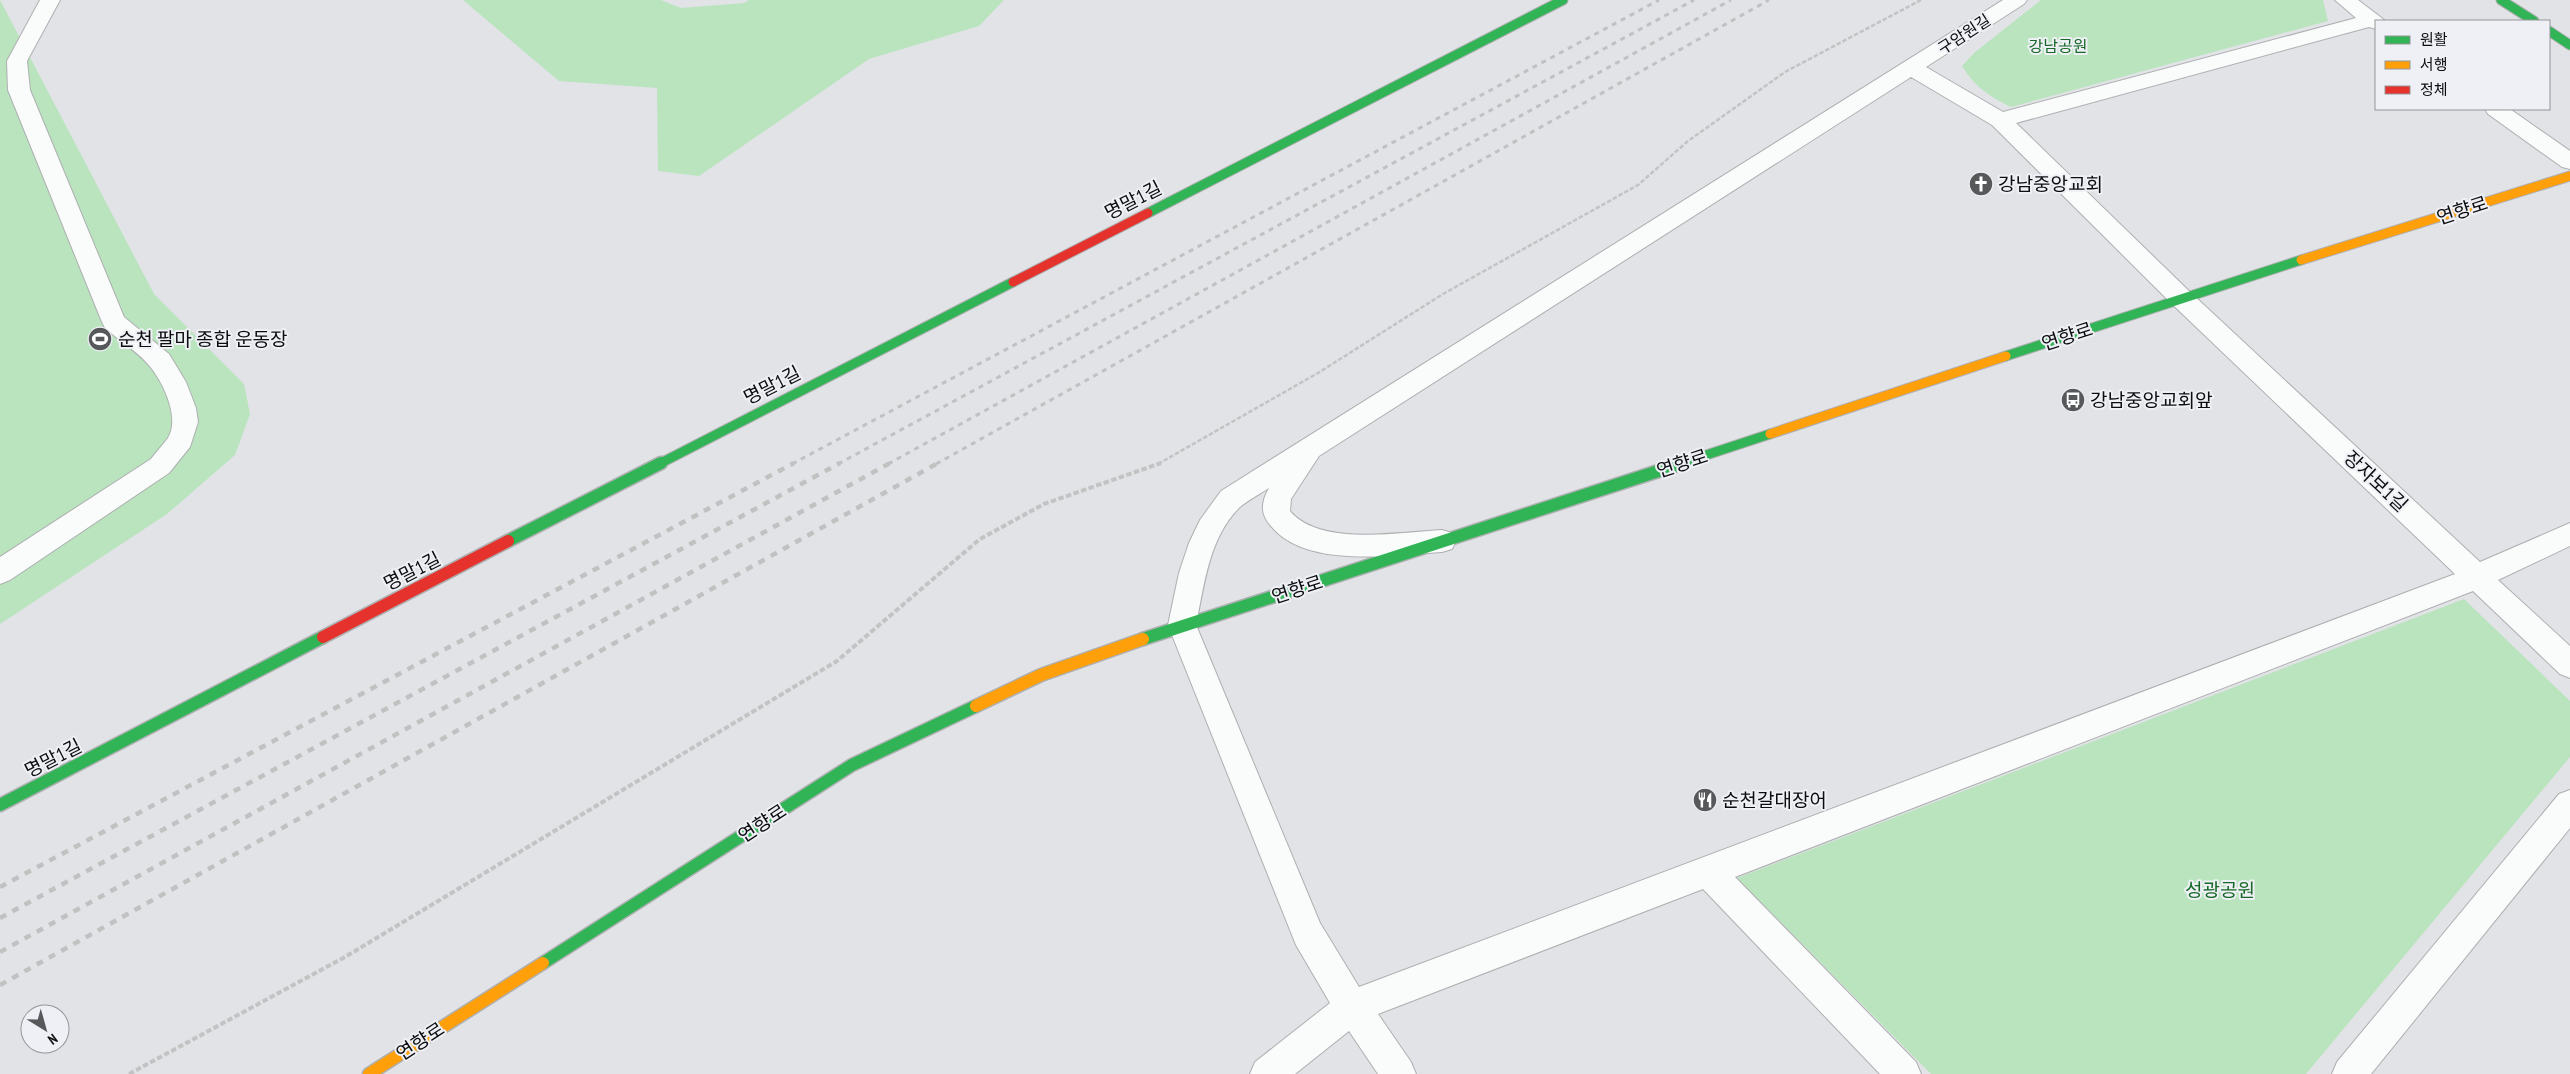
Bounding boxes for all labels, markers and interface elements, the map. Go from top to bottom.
street label: 구암원길 [1934,10,1994,58]
legend [2375,20,2550,110]
text: 원활 [2420,30,2448,49]
park label: 강남공원 [2029,36,2087,56]
text: 서행 [2420,55,2448,74]
text: 정체 [2420,80,2448,99]
church icon: 강남중앙교회 [1968,171,1994,197]
place label: 강남중앙교회 [1998,172,2103,196]
street label: 명말1길 [1100,175,1166,225]
street label: 연향로 [2433,190,2491,230]
street label: 연향로 [2038,316,2096,356]
sports icon: 순천 팔마 종합 운동장 [87,326,113,352]
place label: 순천 팔마 종합 운동장 [118,327,287,351]
street label: 명말1길 [739,360,805,410]
bus stop icon: 강남중앙교회앞 [2060,387,2086,413]
place label: 강남중앙교회앞 [2090,388,2213,412]
street label: 연향로 [1653,443,1711,483]
street label: 장자보1길 [2339,445,2413,517]
street label: 명말1길 [379,546,445,596]
street label: 연향로 [1268,569,1326,609]
street label: 명말1길 [20,733,86,783]
restaurant icon: 순천갈대장어 [1692,787,1718,813]
place label: 순천갈대장어 [1722,788,1827,812]
street label: 연향로 [733,799,791,847]
park label: 성광공원 [2185,878,2255,902]
north arrow [20,1004,70,1054]
street label: 연향로 [391,1017,449,1065]
text: N [44,1030,61,1049]

